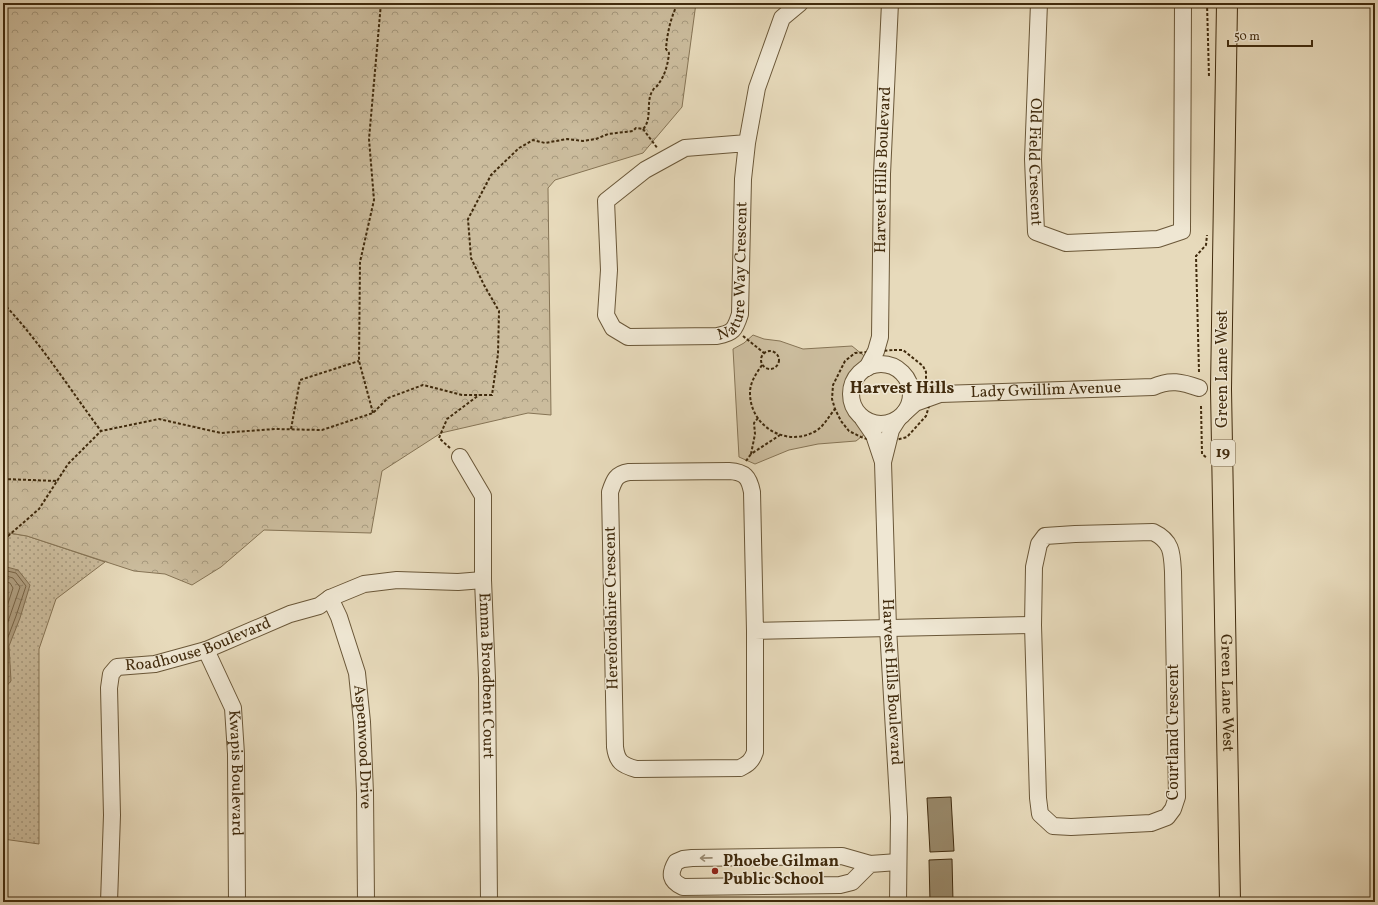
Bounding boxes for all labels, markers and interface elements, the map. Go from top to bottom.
scale bar [1228,22,1312,48]
text: 50 m [1234,29,1260,45]
street label: Harvest Hills Boulevard [870,86,897,253]
street label: Old Field Crescent [1022,97,1047,227]
street label: Nature Way Crescent [715,201,754,347]
street label: Green Lane West [1212,310,1234,428]
district label: Harvest Hills [850,377,954,400]
street label: Lady Gwillim Avenue [970,377,1121,404]
road number: 19 [1211,440,1235,466]
street label: Herefordshire Crescent [600,526,624,690]
street label: Emma Broadbent Court [473,592,499,759]
street label: Harvest Hills Boulevard [876,598,907,766]
street label: Roadhouse Boulevard [124,612,275,677]
street label: Green Lane West [1214,634,1238,752]
street label: Courtland Crescent [1163,663,1185,800]
street label: Aspenwood Drive [347,684,376,809]
street label: Kwapis Boulevard [222,709,248,836]
place label: Phoebe Gilman Public School [723,851,839,891]
one-way arrow [700,854,713,862]
marker: Phoebe Gilman Public School [710,866,720,876]

